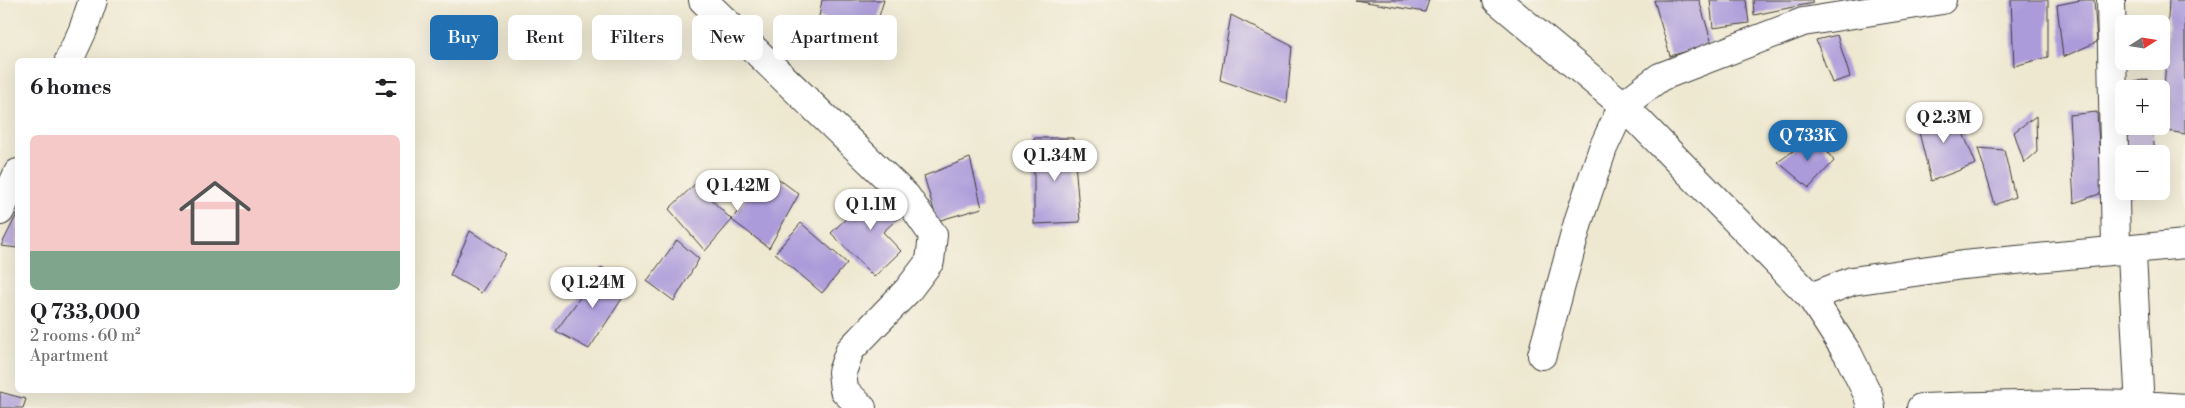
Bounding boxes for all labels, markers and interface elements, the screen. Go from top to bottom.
chip: Buy [430,15,498,60]
chip: Rent [508,15,582,60]
chip: Filters [592,15,682,60]
chip: New [692,15,763,60]
chip: Apartment [773,15,897,60]
north arrow [2115,15,2170,70]
map controls [2115,15,2170,200]
icon: filters [372,74,400,102]
text: 6 homes [30,75,111,101]
button: + [2115,80,2170,135]
pin: Q 2.3M [1903,102,1985,144]
text: Q 2.3M [1917,108,1971,128]
pin: Q 733K [1767,120,1849,162]
text: Q 733K [1779,126,1837,146]
pin: Q 1.34M [1009,140,1101,182]
button: − [2115,145,2170,200]
text: Q 1.34M [1023,146,1087,166]
icon: home [170,168,260,258]
pin: Q 1.42M [692,170,784,212]
text: Q 1.42M [706,176,770,196]
pin: Q 1.1M [830,188,912,231]
text: Q 1.1M [846,195,896,215]
pin: Q 1.24M [547,266,639,309]
text: Q 1.24M [561,273,625,293]
text: Q 733,000 [30,300,140,326]
text: 2 rooms · 60 m² [30,326,141,346]
text: Apartment [30,346,109,366]

